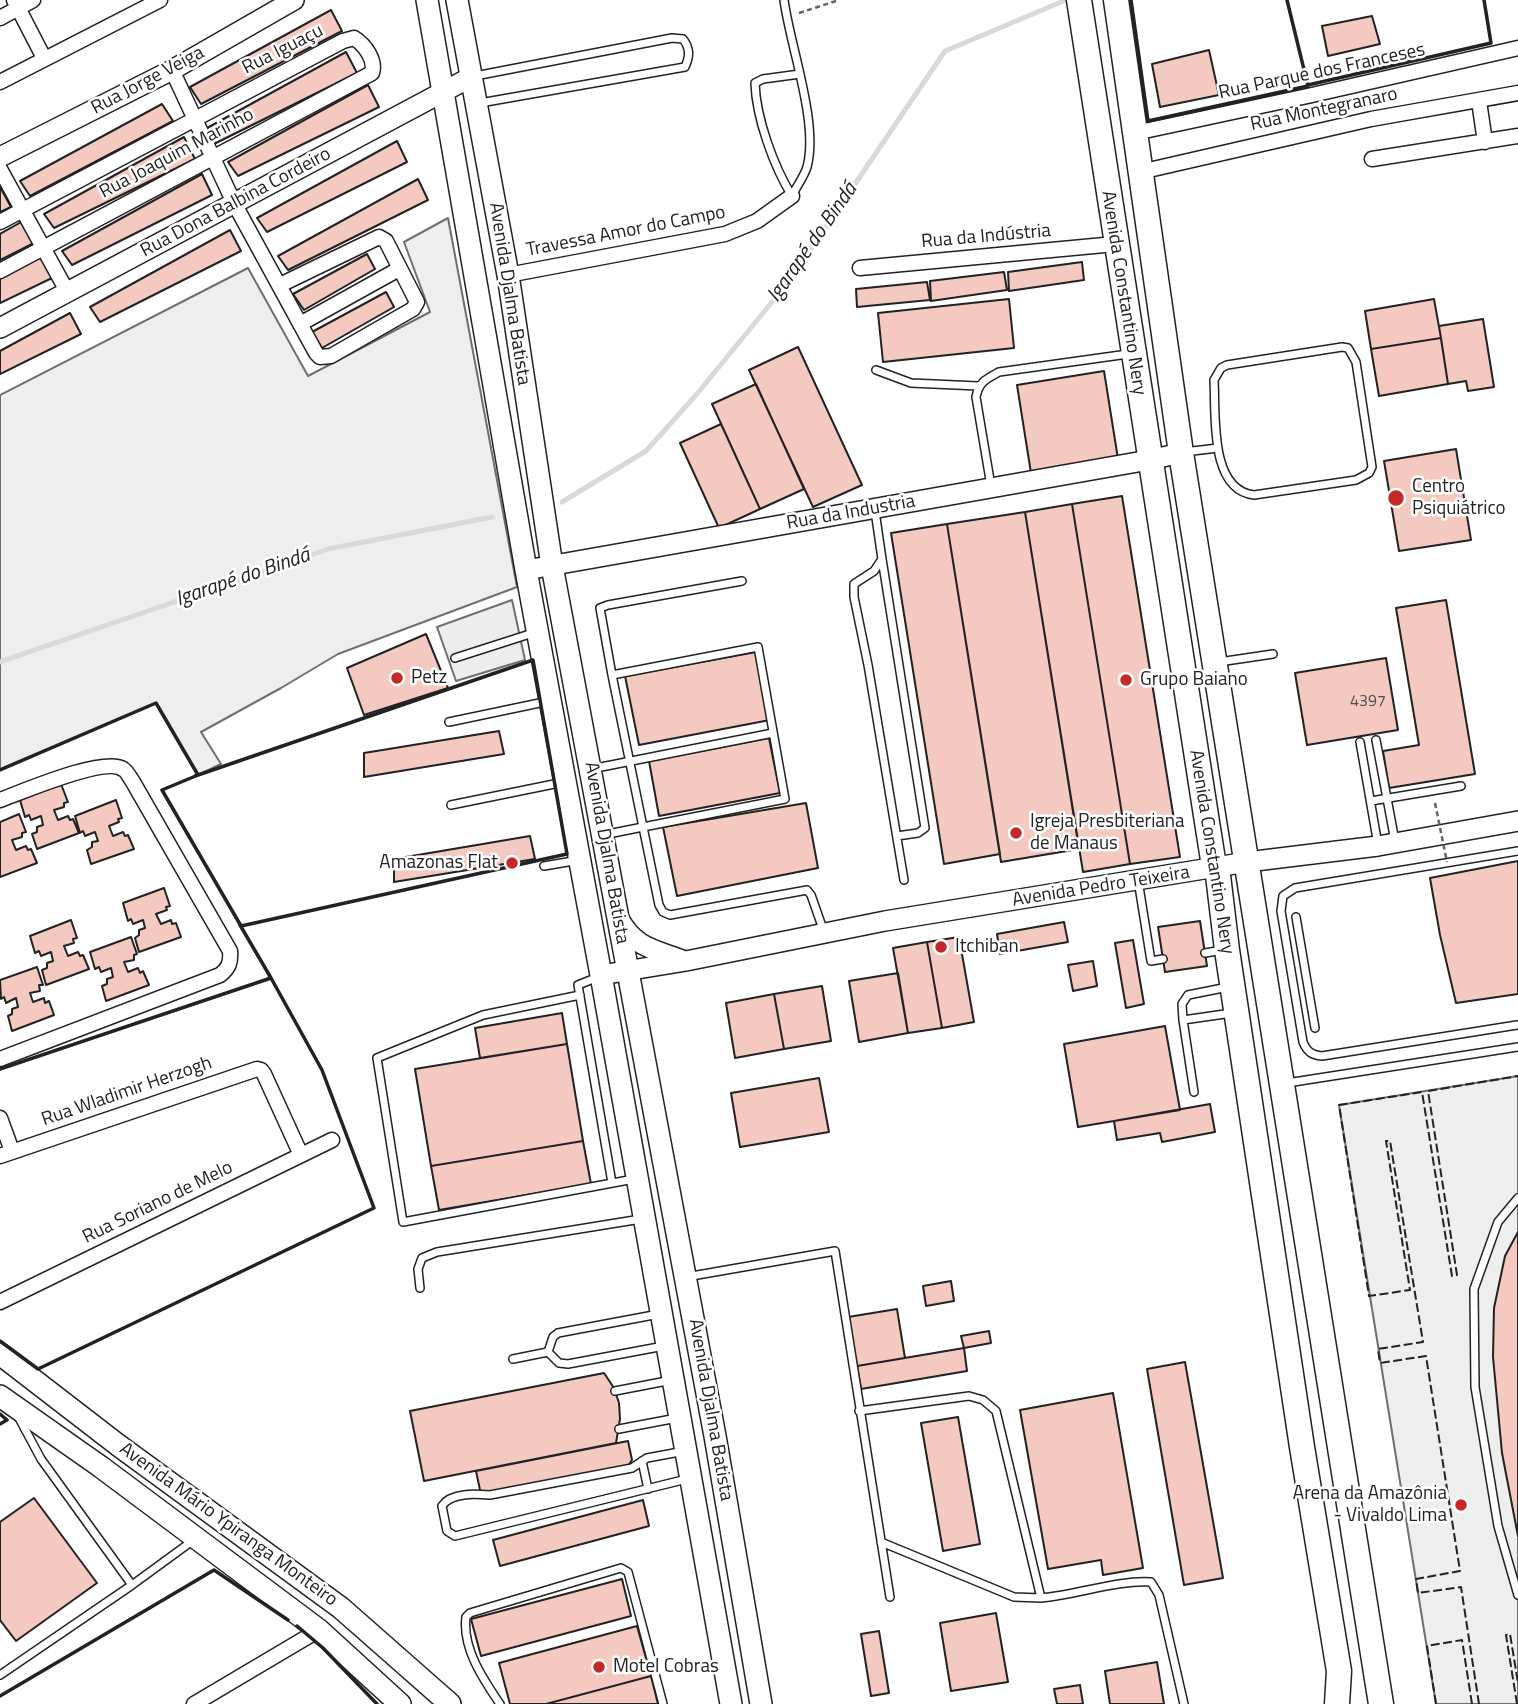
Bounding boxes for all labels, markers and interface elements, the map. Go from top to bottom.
street label: Rua Iguaçu [239,20,327,80]
street label: Rua Parque dos Franceses [1217,39,1427,105]
street label: Rua Jorge Veiga [88,42,208,120]
street label: Rua Montegranaro [1248,83,1400,137]
street label: Rua Joaquim Marinho [96,104,258,204]
street label: Rua Dona Balbina Cordeiro [137,143,335,263]
water label: Igarapé do Bindá [762,178,864,308]
street label: Avenida Constantino Nery [1096,189,1150,397]
street label: Avenida Djalma Batista [483,201,535,387]
street label: Travessa Amor do Campo [525,202,727,262]
street label: Rua da Indústria [920,220,1052,254]
place label: Centro Psiquiátrico [1412,476,1506,520]
marker: Centro Psiquiátrico [1386,488,1406,508]
street label: Rua da Industria [785,490,917,536]
water label: Igarapé do Bindá [173,543,313,613]
place label: Petz [411,667,447,689]
place label: Grupo Baiano [1140,669,1248,691]
marker: Petz [389,670,405,686]
marker: Grupo Baiano [1118,672,1134,688]
house number: 4397 [1350,692,1386,712]
street label: Avenida Constantino Nery [1184,748,1238,956]
street label: Avenida Djalma Batista [579,760,633,946]
place label: Igreja Presbiteriana de Manaus [1030,811,1185,855]
marker: Igreja Presbiteriana de Manaus [1008,825,1024,841]
place label: Amazonas Flat [379,852,498,874]
marker: Amazonas Flat [504,855,520,871]
street label: Avenida Pedro Teixeira [1011,862,1191,912]
place label: Itchiban [955,936,1019,958]
marker: Itchiban [933,939,949,955]
street label: Rua Wladimir Herzogh [39,1052,215,1132]
street label: Rua Soriano de Melo [79,1157,237,1249]
street label: Avenida Djalma Batista [683,1317,737,1503]
street label: Avenida Mário Ypiranga Monteiro [115,1438,341,1612]
place label: Arena da Amazônia - Vivaldo Lima [1293,1483,1447,1527]
marker: Arena da Amazônia - Vivaldo Lima [1453,1497,1469,1513]
place label: Motel Cobras [613,1656,719,1678]
marker: Motel Cobras [591,1659,607,1675]

